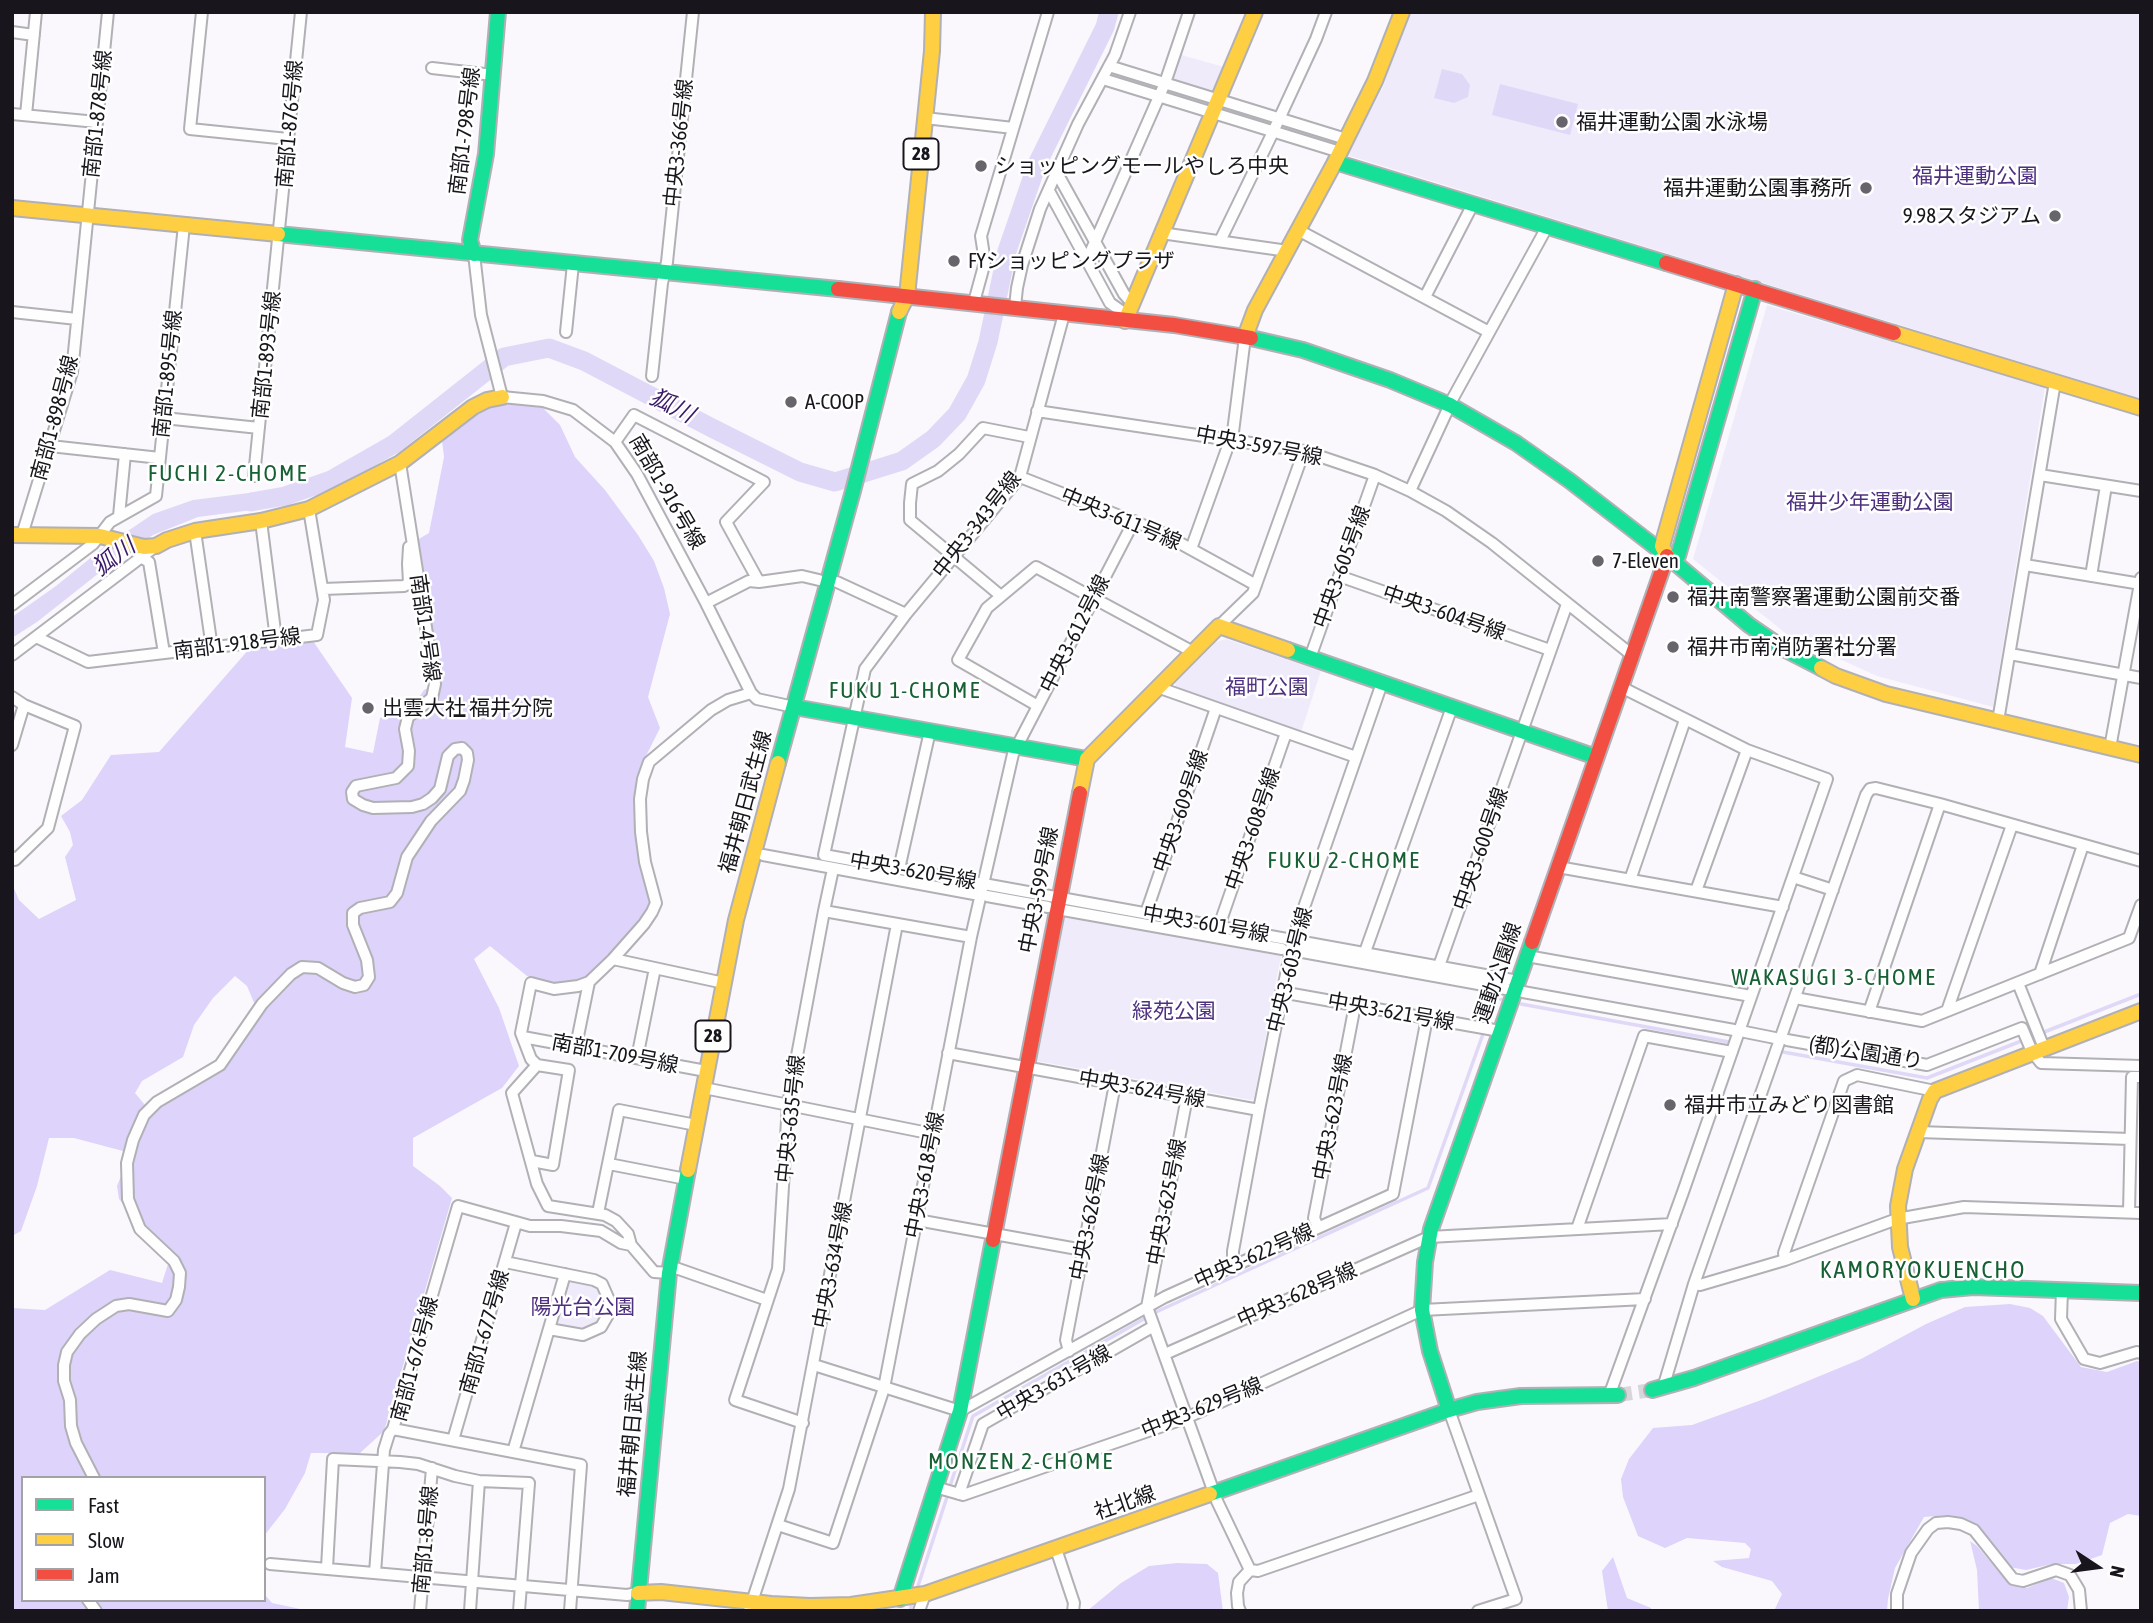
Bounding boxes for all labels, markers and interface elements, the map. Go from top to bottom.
street label: 南部1-878号線 [79,49,117,179]
street label: 南部1-876号線 [272,59,308,189]
street label: 南部1-798号線 [445,66,485,196]
street label: 中央3-366号線 [660,78,698,208]
place label: 福井運動公園 水泳場 [1576,109,1768,135]
marker: 福井運動公園 水泳場 [1554,114,1570,130]
road number: 28 [904,138,939,170]
place label: ショッピングモールやしろ中央 [995,153,1289,179]
marker: ショッピングモールやしろ中央 [973,158,989,174]
park label: 福井運動公園 [1912,163,2038,189]
place label: 福井運動公園事務所 [1663,175,1852,201]
marker: 福井運動公園事務所 [1858,180,1874,196]
place label: 9.98スタジアム [1903,203,2041,229]
marker: 9.98スタジアム [2047,208,2063,224]
place label: FYショッピングプラザ [968,248,1175,274]
marker: FYショッピングプラザ [946,253,962,269]
street label: 南部1-893号線 [248,290,286,420]
street label: 南部1-895号線 [149,309,187,439]
street label: 南部1-898号線 [26,353,84,483]
water label: 狐川 [645,383,699,429]
place label: A-COOP [805,389,864,415]
marker: A-COOP [783,394,799,410]
street label: 中央3-597号線 [1193,421,1325,471]
street label: 南部1-916号線 [624,430,710,554]
district label: FUCHI 2-CHOME [149,460,307,488]
street label: 中央3-343号線 [927,467,1027,583]
street label: 中央3-611号線 [1057,482,1185,556]
park label: 福井少年運動公園 [1786,489,1954,515]
street label: 中央3-605号線 [1308,502,1376,632]
water label: 狐川 [87,532,141,582]
place label: 7-Eleven [1612,548,1679,574]
marker: 7-Eleven [1590,553,1606,569]
street label: 中央3-612号線 [1035,571,1115,697]
street label: 南部1-4号線 [405,572,445,684]
street label: 中央3-604号線 [1379,580,1509,646]
place label: 福井南警察署運動公園前交番 [1687,584,1960,610]
marker: 福井南警察署運動公園前交番 [1665,589,1681,605]
street label: 南部1-918号線 [172,624,302,664]
place label: 福井市南消防署社分署 [1687,634,1897,660]
marker: 福井市南消防署社分署 [1665,639,1681,655]
park label: 福町公園 [1225,674,1309,700]
district label: FUKU 1-CHOME [830,677,980,705]
place label: 出雲大社 福井分院 [382,695,553,721]
marker: 出雲大社 福井分院 [360,700,376,716]
street label: 福井朝日武生線 [715,728,777,876]
street label: 中央3-609号線 [1148,746,1214,876]
street label: 中央3-608号線 [1220,764,1286,894]
street label: 中央3-600号線 [1448,784,1514,914]
street label: 中央3-599号線 [1014,824,1064,956]
street label: 中央3-620号線 [847,847,979,895]
district label: FUKU 2-CHOME [1269,847,1419,875]
street label: 中央3-601号線 [1140,900,1272,948]
street label: 中央3-603号線 [1262,904,1318,1036]
street label: 運動公園線 [1469,919,1527,1027]
district label: WAKASUGI 3-CHOME [1733,964,1935,992]
street label: 中央3-621号線 [1325,988,1457,1036]
park label: 緑苑公園 [1132,998,1216,1024]
road number: 28 [696,1020,730,1052]
street label: 南部1-709号線 [549,1029,681,1079]
street label: (都)公園通り [1807,1032,1925,1074]
street label: 中央3-623号線 [1308,1051,1358,1183]
street label: 中央3-635号線 [772,1054,810,1184]
street label: 中央3-624号線 [1076,1065,1208,1113]
place label: 福井市立みどり図書館 [1684,1092,1894,1118]
marker: 福井市立みどり図書館 [1662,1097,1678,1113]
street label: 中央3-618号線 [900,1109,950,1241]
street label: 中央3-625号線 [1142,1136,1192,1268]
street label: 中央3-626号線 [1065,1151,1115,1283]
street label: 中央3-634号線 [808,1199,858,1331]
street label: 中央3-622号線 [1190,1218,1318,1294]
district label: KAMORYOKUENCHO [1822,1256,2024,1284]
street label: 中央3-628号線 [1233,1257,1361,1333]
street label: 南部1-677号線 [455,1267,515,1397]
street label: 南部1-676号線 [386,1294,444,1424]
park label: 陽光台公園 [531,1294,635,1320]
street label: 中央3-631号線 [992,1340,1116,1426]
street label: 福井朝日武生線 [614,1350,652,1498]
street label: 中央3-629号線 [1138,1372,1266,1444]
district label: MONZEN 2-CHOME [930,1448,1112,1476]
legend [21,1476,266,1602]
street label: 社北線 [1091,1481,1159,1525]
street label: 南部1-8号線 [409,1485,443,1595]
text: Fast [88,1493,119,1517]
text: Slow [88,1528,124,1552]
north arrow [2062,1532,2132,1602]
text: Jam [88,1563,120,1587]
text: N [2105,1564,2129,1580]

